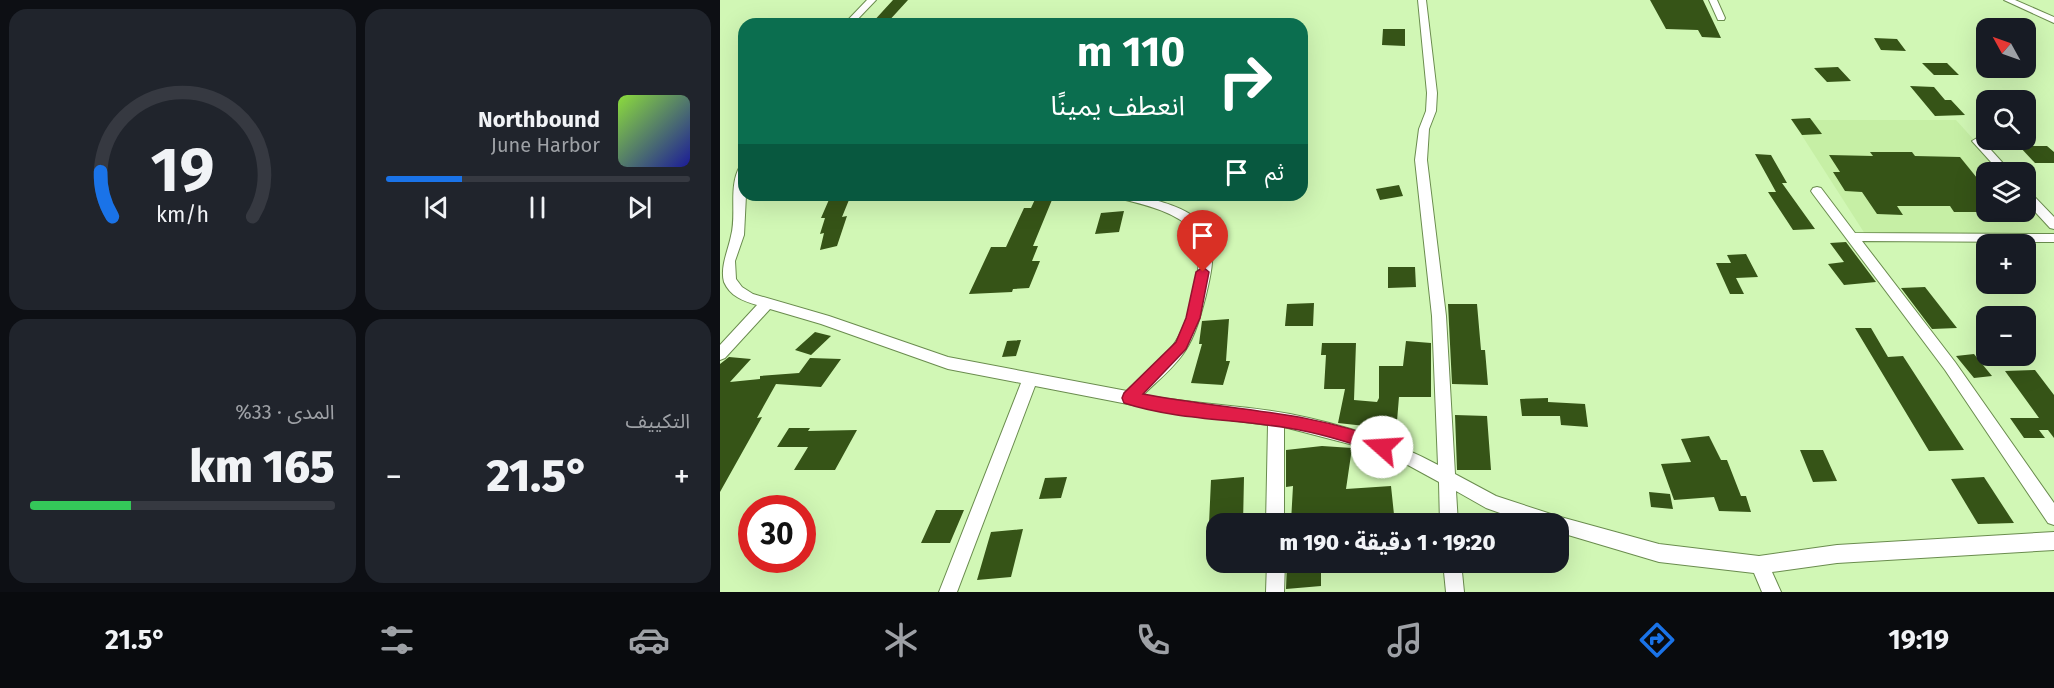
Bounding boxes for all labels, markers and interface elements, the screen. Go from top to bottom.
north arrow [1976,18,2036,78]
map controls [1976,18,2036,366]
text: 110 m [1077,27,1185,77]
icon: right [1206,42,1284,120]
text: انعطف يمينًا [1050,90,1185,122]
button: search [1976,90,2036,150]
text: Northbound [478,106,600,133]
text: 19 [150,133,214,208]
text: June Harbor [491,133,600,157]
icon: arrive [1220,156,1253,189]
text: ثم [1265,159,1284,186]
button: layers [1976,162,2036,222]
icon: previous [420,191,453,224]
icon: pause [521,191,554,224]
icon: next [623,191,656,224]
text: km/h [156,202,209,228]
pin [1177,210,1228,272]
icon: arrive [1186,219,1219,252]
button: + [1976,234,2036,294]
button: − [1976,306,2036,366]
text: المدى · 33% [235,400,335,424]
text: التكييف [626,409,690,433]
position arrow [1350,415,1414,479]
text: 165 km [190,440,335,494]
text: 21.5° [486,449,589,503]
text: − [386,457,402,497]
text: + [674,457,690,497]
speed limit sign: 30 [738,495,816,573]
text: 19:20 · 1 دقيقة · 190 m [1280,529,1495,556]
icon: filters [376,619,418,661]
icon: car [628,619,670,661]
icon: climate [880,619,922,661]
icon: phone [1132,619,1174,661]
icon: music [1384,619,1426,661]
icon: directions [1636,619,1678,661]
text: 21.5° [105,624,166,656]
text: 19:19 [1888,624,1949,656]

